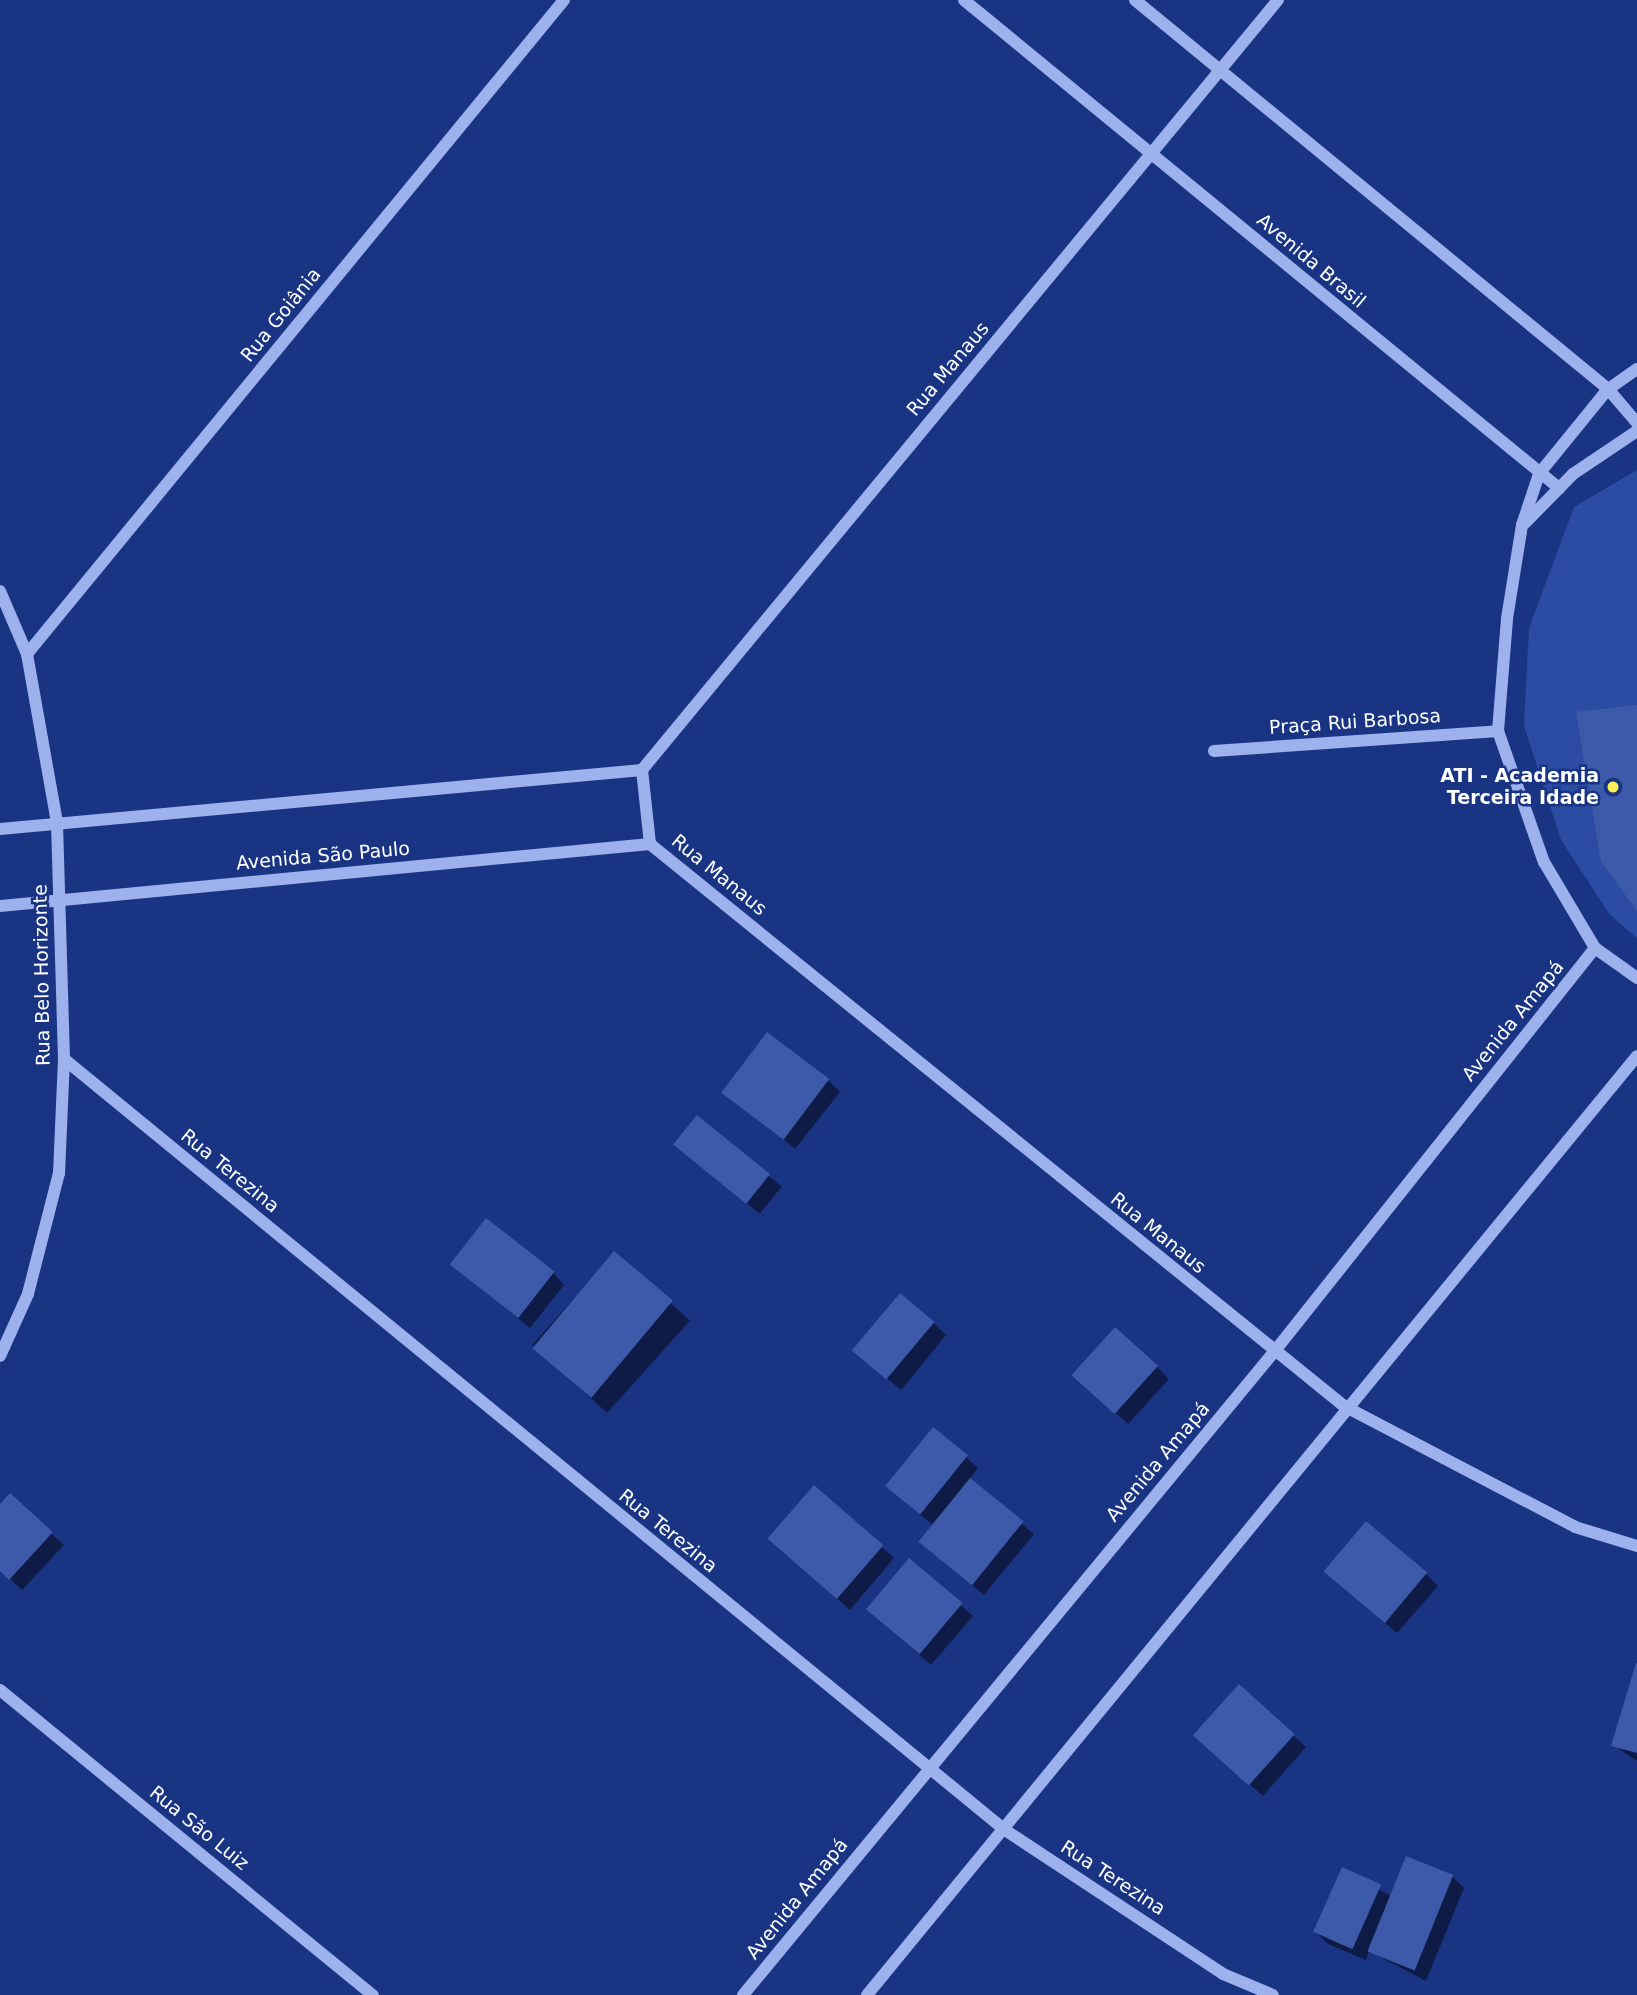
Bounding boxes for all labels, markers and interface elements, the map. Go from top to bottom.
street label: Avenida Brasil [1252,209,1370,313]
street label: Rua Goiânia [236,263,326,367]
street label: Rua Manaus [902,317,994,421]
street label: Praça Rui Barbosa [1268,705,1442,739]
place label: ATI - Academia Terceira Idade [1440,765,1599,809]
marker: ATI - Academia Terceira Idade [1605,779,1621,795]
street label: Rua Manaus [667,830,771,920]
street label: Avenida São Paulo [235,837,411,875]
street label: Rua Belo Horizonte [29,884,55,1066]
street label: Avenida Amapá [1457,956,1569,1086]
street label: Rua Terezina [176,1124,284,1218]
street label: Rua Manaus [1106,1188,1210,1278]
street label: Avenida Amapá [1101,1398,1215,1526]
street label: Rua Terezina [614,1484,722,1578]
street label: Rua São Luiz [145,1781,253,1875]
street label: Avenida Amapá [741,1834,853,1964]
street label: Rua Terezina [1056,1836,1170,1920]

